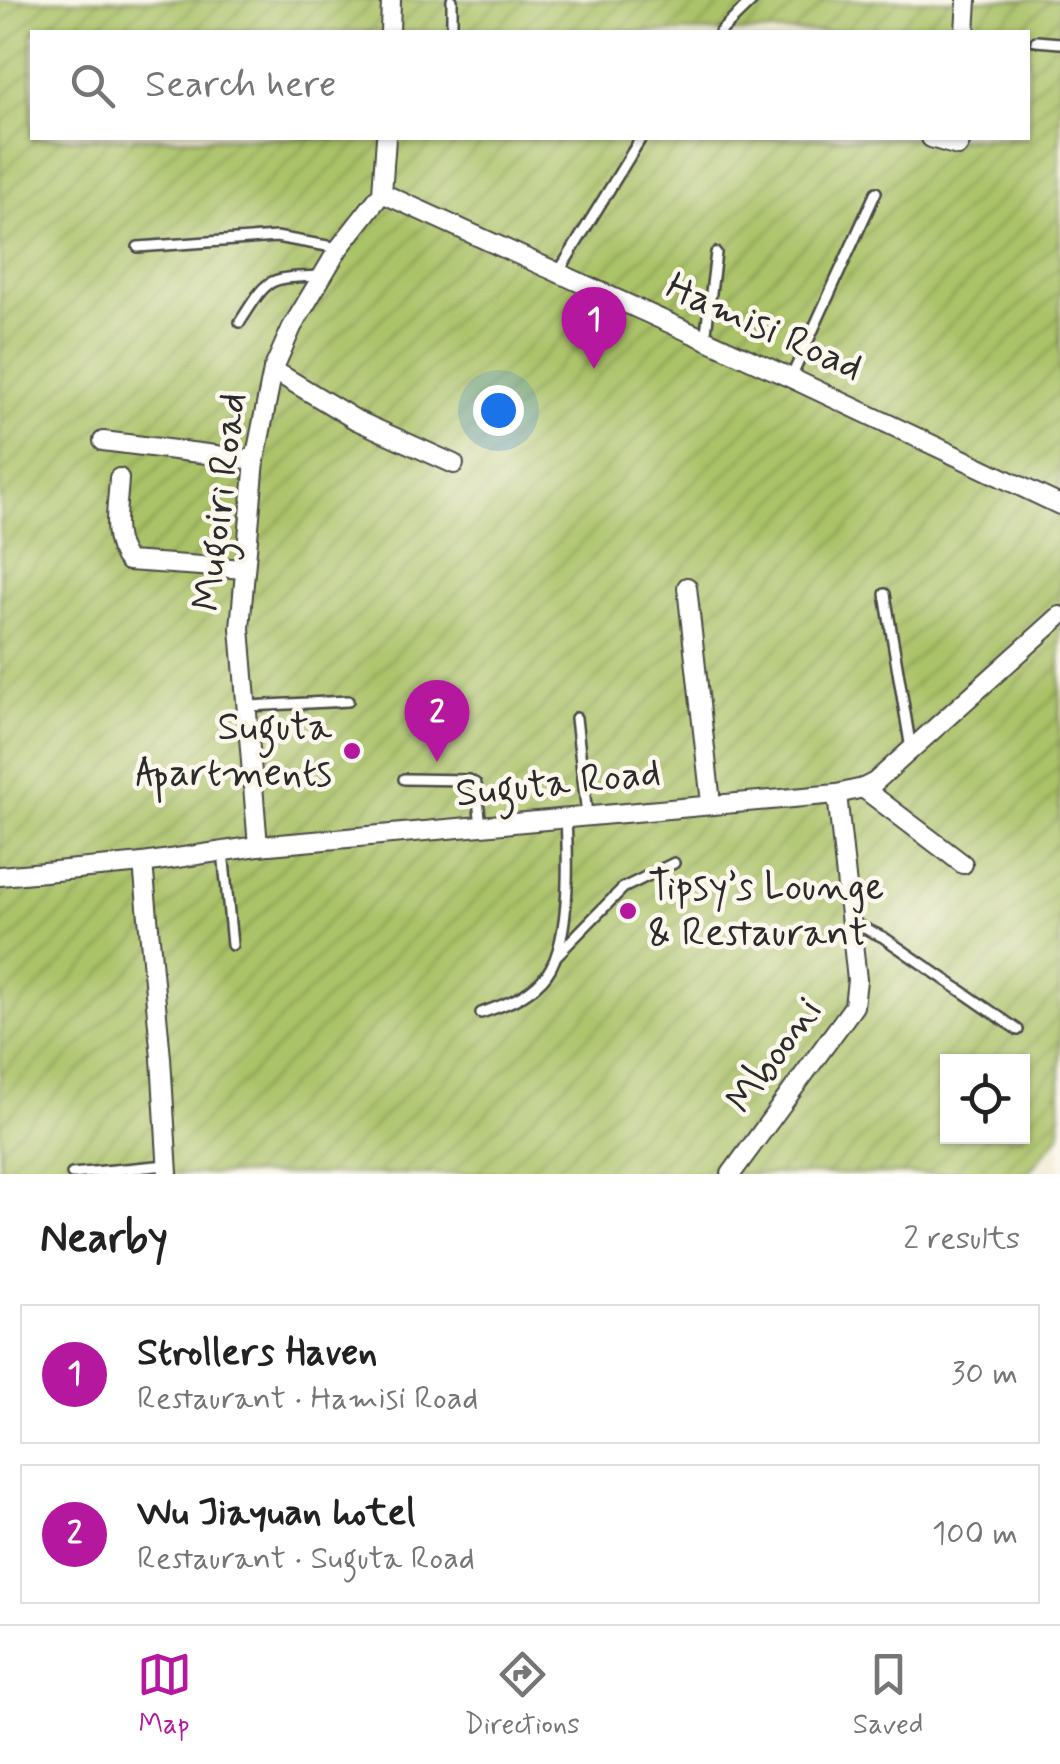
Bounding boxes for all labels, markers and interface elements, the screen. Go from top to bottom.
search box [30,30,1030,140]
icon: search [65,58,120,113]
text: Search here [145,61,336,110]
street label: Hamisi Road [658,262,870,394]
pin: 1 [562,286,626,369]
your location [473,385,524,436]
street label: Mugoiri Road [182,390,264,615]
pin: 2 [404,680,470,762]
place label: Suguta Apartments [135,702,333,804]
marker: Suguta Apartments [341,740,363,762]
street label: Suguta Road [453,747,663,825]
place label: Tipsy’s Lounge & Restaurant [648,862,884,960]
marker: Tipsy’s Lounge & Restaurant [617,900,639,922]
street label: Mbooni [715,987,835,1125]
map controls [940,1054,1030,1144]
button: locate [940,1054,1030,1144]
text: Nearby [40,1212,168,1267]
text: 2 results [903,1218,1020,1260]
text: Strollers Haven [137,1329,377,1378]
text: 1 [67,1353,82,1395]
text: 30 m [951,1353,1018,1395]
text: Restaurant · Hamisi Road [137,1378,478,1420]
text: Wu Jiayuan hotel [137,1489,416,1538]
text: 2 [67,1513,82,1555]
text: 100 m [932,1513,1018,1555]
text: Restaurant · Suguta Road [137,1538,475,1580]
tab: Map [137,1647,192,1744]
tab: Directions [465,1647,580,1744]
tab: Saved [853,1647,923,1744]

